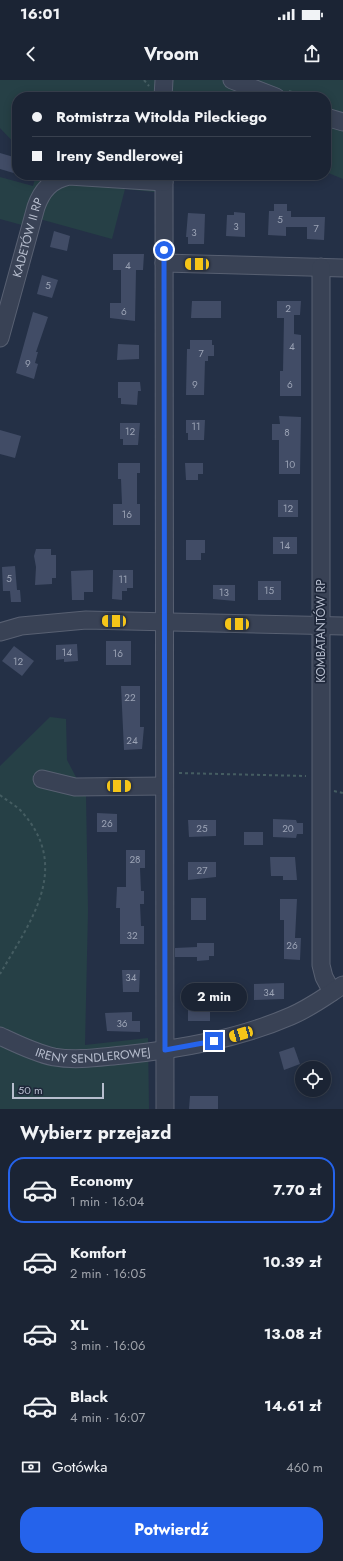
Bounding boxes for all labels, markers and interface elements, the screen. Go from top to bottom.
text: 16:01 [20,3,60,25]
text: Vroom [144,41,199,67]
icon: back [20,43,42,65]
icon: share [301,43,323,65]
text: Rotmistrza Witolda Pileckiego [56,106,267,128]
text: Ireny Sendlerowej [56,145,183,167]
street label: KADETÓW II RP [8,194,48,280]
house number: 5 [277,212,283,227]
house number: 3 [233,219,239,234]
house number: 7 [313,221,319,236]
house number: 3 [191,225,197,240]
route start [155,241,173,259]
house number: 4 [125,258,131,273]
car [185,258,209,270]
house number: 5 [45,278,51,293]
house number: 2 [285,301,291,316]
house number: 6 [121,304,127,319]
house number: 4 [289,339,295,354]
house number: 7 [198,346,204,361]
house number: 9 [25,356,31,371]
house number: 9 [192,377,198,392]
house number: 6 [287,377,293,392]
house number: 11 [192,419,201,434]
house number: 12 [125,424,135,439]
house number: 8 [284,425,290,440]
house number: 10 [285,457,295,472]
house number: 12 [283,501,293,516]
house number: 16 [122,507,132,522]
house number: 14 [280,538,290,553]
house number: 5 [6,571,12,586]
house number: 11 [119,572,128,587]
street label: KOMBATANTÓW RP [312,579,330,683]
house number: 15 [264,583,274,598]
house number: 13 [219,585,230,600]
car [102,615,126,627]
car [225,618,249,630]
house number: 14 [62,645,72,660]
house number: 16 [113,646,123,661]
house number: 12 [13,654,23,669]
house number: 22 [124,690,136,705]
house number: 24 [126,733,138,748]
car [107,780,131,792]
house number: 26 [101,816,113,831]
house number: 25 [196,821,208,836]
house number: 20 [282,821,294,836]
house number: 28 [129,852,141,867]
house number: 27 [197,863,208,878]
house number: 32 [126,928,138,943]
house number: 26 [286,938,298,953]
house number: 34 [125,970,137,985]
callout: 2 min [181,983,247,1011]
house number: 34 [263,985,275,1000]
text: 2 min [197,987,231,1006]
house number: 36 [116,1016,128,1031]
car [228,1025,254,1043]
route end [205,1032,223,1050]
street label: IRENY SENDLEROWEJ [33,1043,152,1068]
map controls [295,1061,331,1097]
button: locate [295,1061,331,1097]
scale bar [12,1081,104,1100]
text: 50 m [18,1082,43,1098]
text: Wybierz przejazd [20,1120,171,1146]
text: Economy [70,1170,133,1192]
icon: car [22,1172,58,1208]
text: 7.70 zł [273,1179,321,1201]
text: 1 min · 16:04 [70,1192,144,1211]
text: Komfort [70,1242,126,1264]
icon: car [22,1244,58,1280]
text: 10.39 zł [263,1251,321,1273]
text: 2 min · 16:05 [70,1264,146,1283]
text: XL [70,1314,88,1336]
icon: car [22,1316,58,1352]
text: 13.08 zł [264,1323,321,1345]
text: 3 min · 16:06 [70,1336,146,1355]
text: Black [70,1386,108,1408]
icon: car [22,1388,58,1424]
text: 14.61 zł [264,1395,321,1417]
text: 4 min · 16:07 [70,1408,145,1427]
icon: cash [20,1456,42,1478]
text: Gotówka [52,1456,107,1478]
text: 460 m [286,1458,323,1477]
button: Potwierdź [20,1507,323,1553]

